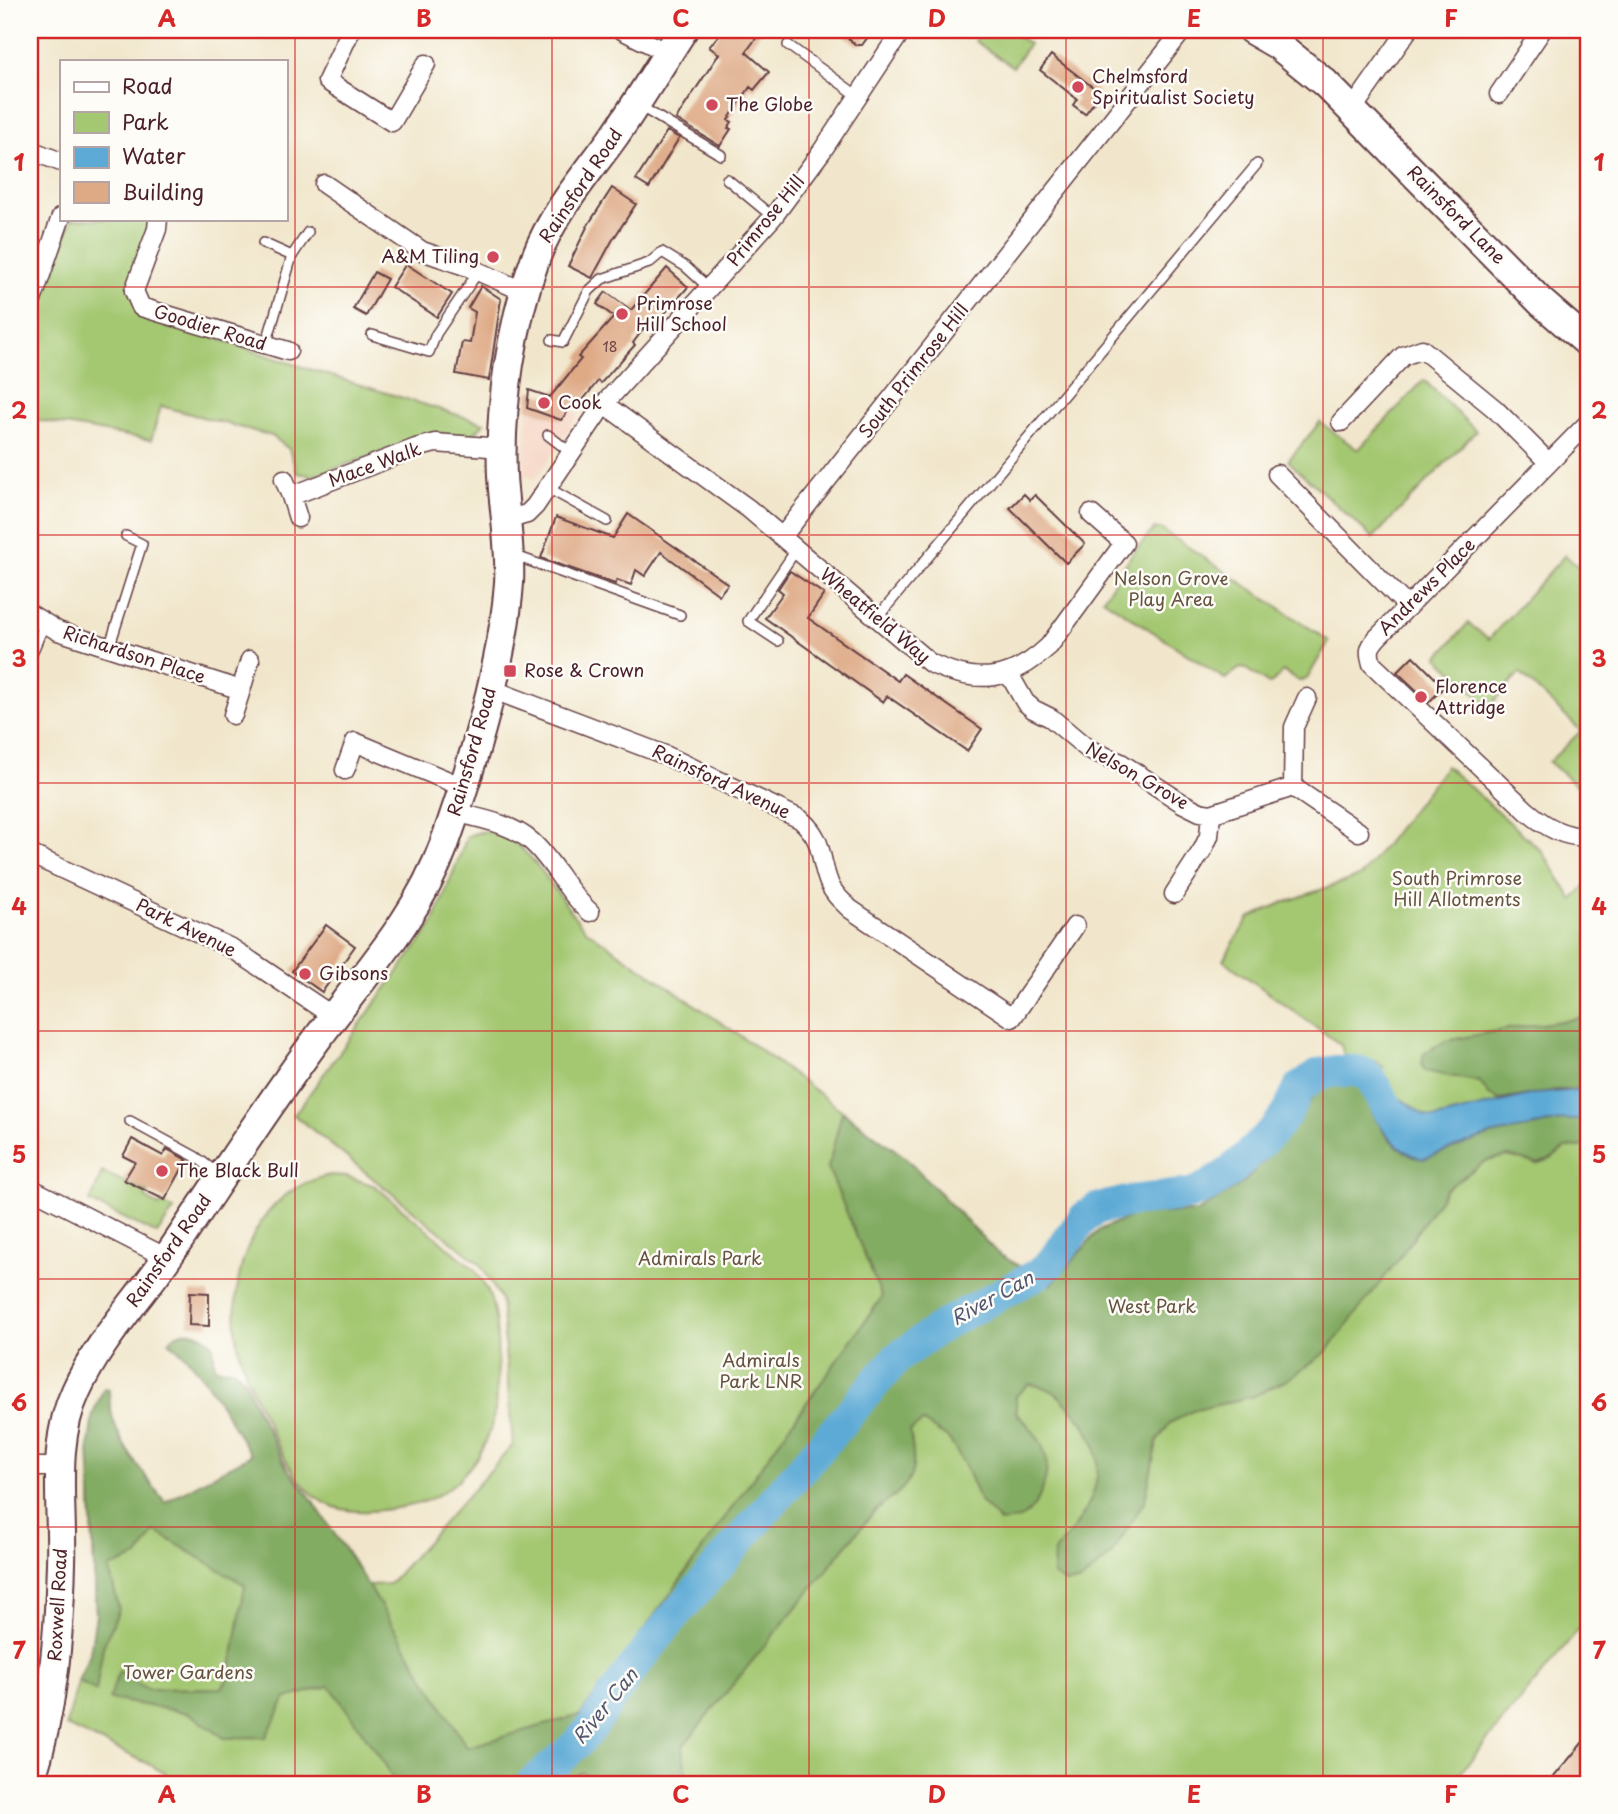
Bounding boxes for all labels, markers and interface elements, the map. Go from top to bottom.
text: A [158,0,176,35]
text: B [416,0,432,35]
text: C [672,0,690,35]
text: D [928,0,946,35]
text: E [1187,0,1201,35]
text: F [1444,0,1458,35]
legend [60,60,287,220]
place label: Chelmsford Spiritualist Society [1092,62,1255,110]
text: Road [122,69,173,101]
marker: Chelmsford Spiritualist Society [1070,79,1086,95]
place label: The Globe [726,90,813,117]
marker: The Globe [704,97,720,113]
text: Park [122,105,169,137]
street label: Rainsford Road [531,123,628,248]
text: Water [122,139,186,171]
text: 1 [14,144,25,179]
text: 1 [1594,144,1605,179]
street label: Rainsford Lane [1401,158,1513,270]
street label: Primrose Hill [719,168,810,272]
text: Building [122,175,204,207]
place label: A&M Tiling [382,242,479,269]
marker: A&M Tiling [485,249,501,265]
place label: Primrose Hill School [636,289,727,337]
street label: Goodier Road [151,297,270,357]
street label: South Primrose Hill [852,297,974,443]
marker: Primrose Hill School [614,306,630,322]
house number: 18 [602,336,618,357]
place label: Cook [558,388,602,415]
text: 2 [11,392,27,427]
text: 2 [1591,392,1607,427]
marker: Cook [536,395,552,411]
street label: Mace Walk [324,434,425,493]
street label: Andrews Place [1371,531,1481,641]
street label: Wheatfield Way [815,560,937,669]
park label: Nelson Grove Play Area [1114,564,1228,612]
street label: Richardson Place [60,618,209,689]
text: 3 [11,640,27,675]
text: 3 [1591,640,1607,675]
place label: Rose & Crown [524,656,644,683]
marker: Rose & Crown [502,663,518,679]
place label: Florence Attridge [1435,672,1508,720]
street label: Rainsford Road [439,684,502,819]
marker: Florence Attridge [1413,689,1429,705]
street label: Nelson Grove [1081,734,1194,815]
street label: Rainsford Avenue [648,737,795,825]
park label: South Primrose Hill Allotments [1392,864,1522,912]
text: 4 [11,888,27,923]
text: 4 [1591,888,1607,923]
street label: Park Avenue [132,891,242,963]
place label: Gibsons [319,959,388,986]
marker: Gibsons [297,966,313,982]
text: 5 [12,1136,26,1171]
text: 5 [1592,1136,1606,1171]
place label: The Black Bull [176,1156,299,1183]
marker: The Black Bull [154,1163,170,1179]
street label: Rainsford Road [119,1188,217,1312]
park label: Admirals Park [638,1244,762,1271]
water label: River Can [945,1262,1039,1331]
park label: West Park [1108,1292,1196,1319]
park label: Admirals Park LNR [719,1346,803,1394]
text: 6 [11,1384,27,1419]
text: 6 [1591,1384,1607,1419]
street label: Roxwell Road [40,1548,73,1662]
text: 7 [12,1632,26,1667]
text: 7 [1592,1632,1606,1667]
park label: Tower Gardens [123,1658,253,1685]
water label: River Can [565,1660,645,1749]
text: A [158,1776,176,1811]
text: B [416,1776,432,1811]
text: C [672,1776,690,1811]
text: D [928,1776,946,1811]
text: E [1187,1776,1201,1811]
text: F [1444,1776,1458,1811]

